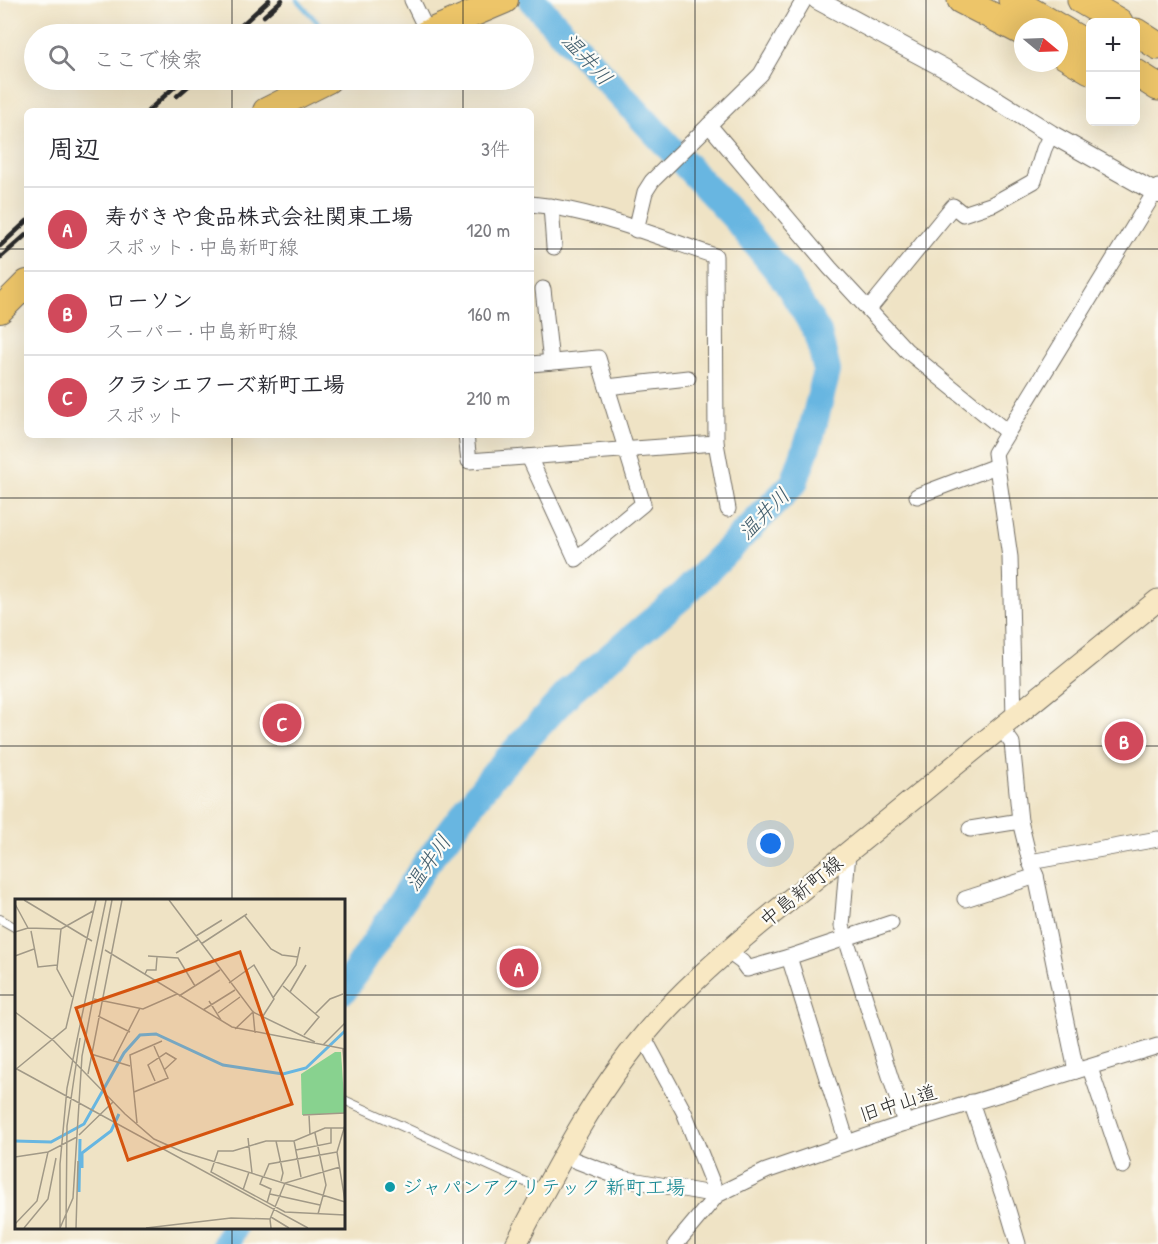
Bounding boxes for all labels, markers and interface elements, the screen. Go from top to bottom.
north arrow [1014,18,1068,72]
map controls [1086,18,1140,126]
button: + [1086,18,1140,72]
search box [24,24,534,90]
water label: 温井川 [555,26,619,92]
icon: search [45,41,78,74]
text: ここで検索 [93,44,203,74]
button: − [1086,72,1140,126]
text: 周辺 [48,131,100,166]
text: 3件 [481,135,510,162]
text: 寿がきや食品株式会社関東工場 [105,201,413,231]
text: A [63,216,72,243]
text: 120 m [466,216,510,243]
text: スポット · 中島新町線 [105,233,298,260]
text: ローソン [105,285,193,315]
text: B [62,300,73,327]
text: 160 m [468,300,510,327]
text: スーパー · 中島新町線 [105,317,297,344]
text: クラシエフーズ新町工場 [105,369,345,399]
text: C [62,384,73,411]
text: 210 m [466,384,510,411]
text: スポット [105,401,185,428]
water label: 温井川 [731,481,796,546]
pin: C [262,700,302,746]
pin: B [1104,718,1144,764]
water label: 温井川 [398,829,458,897]
your location [756,829,785,858]
street label: 中島新町線 [753,849,848,933]
inset map [15,899,345,1229]
pin: A [500,946,538,990]
street label: 旧中山道 [856,1077,940,1128]
place label: ジャパンアクリテック 新町工場 [402,1173,685,1200]
marker: ジャパンアクリテック 新町工場 [383,1180,397,1194]

